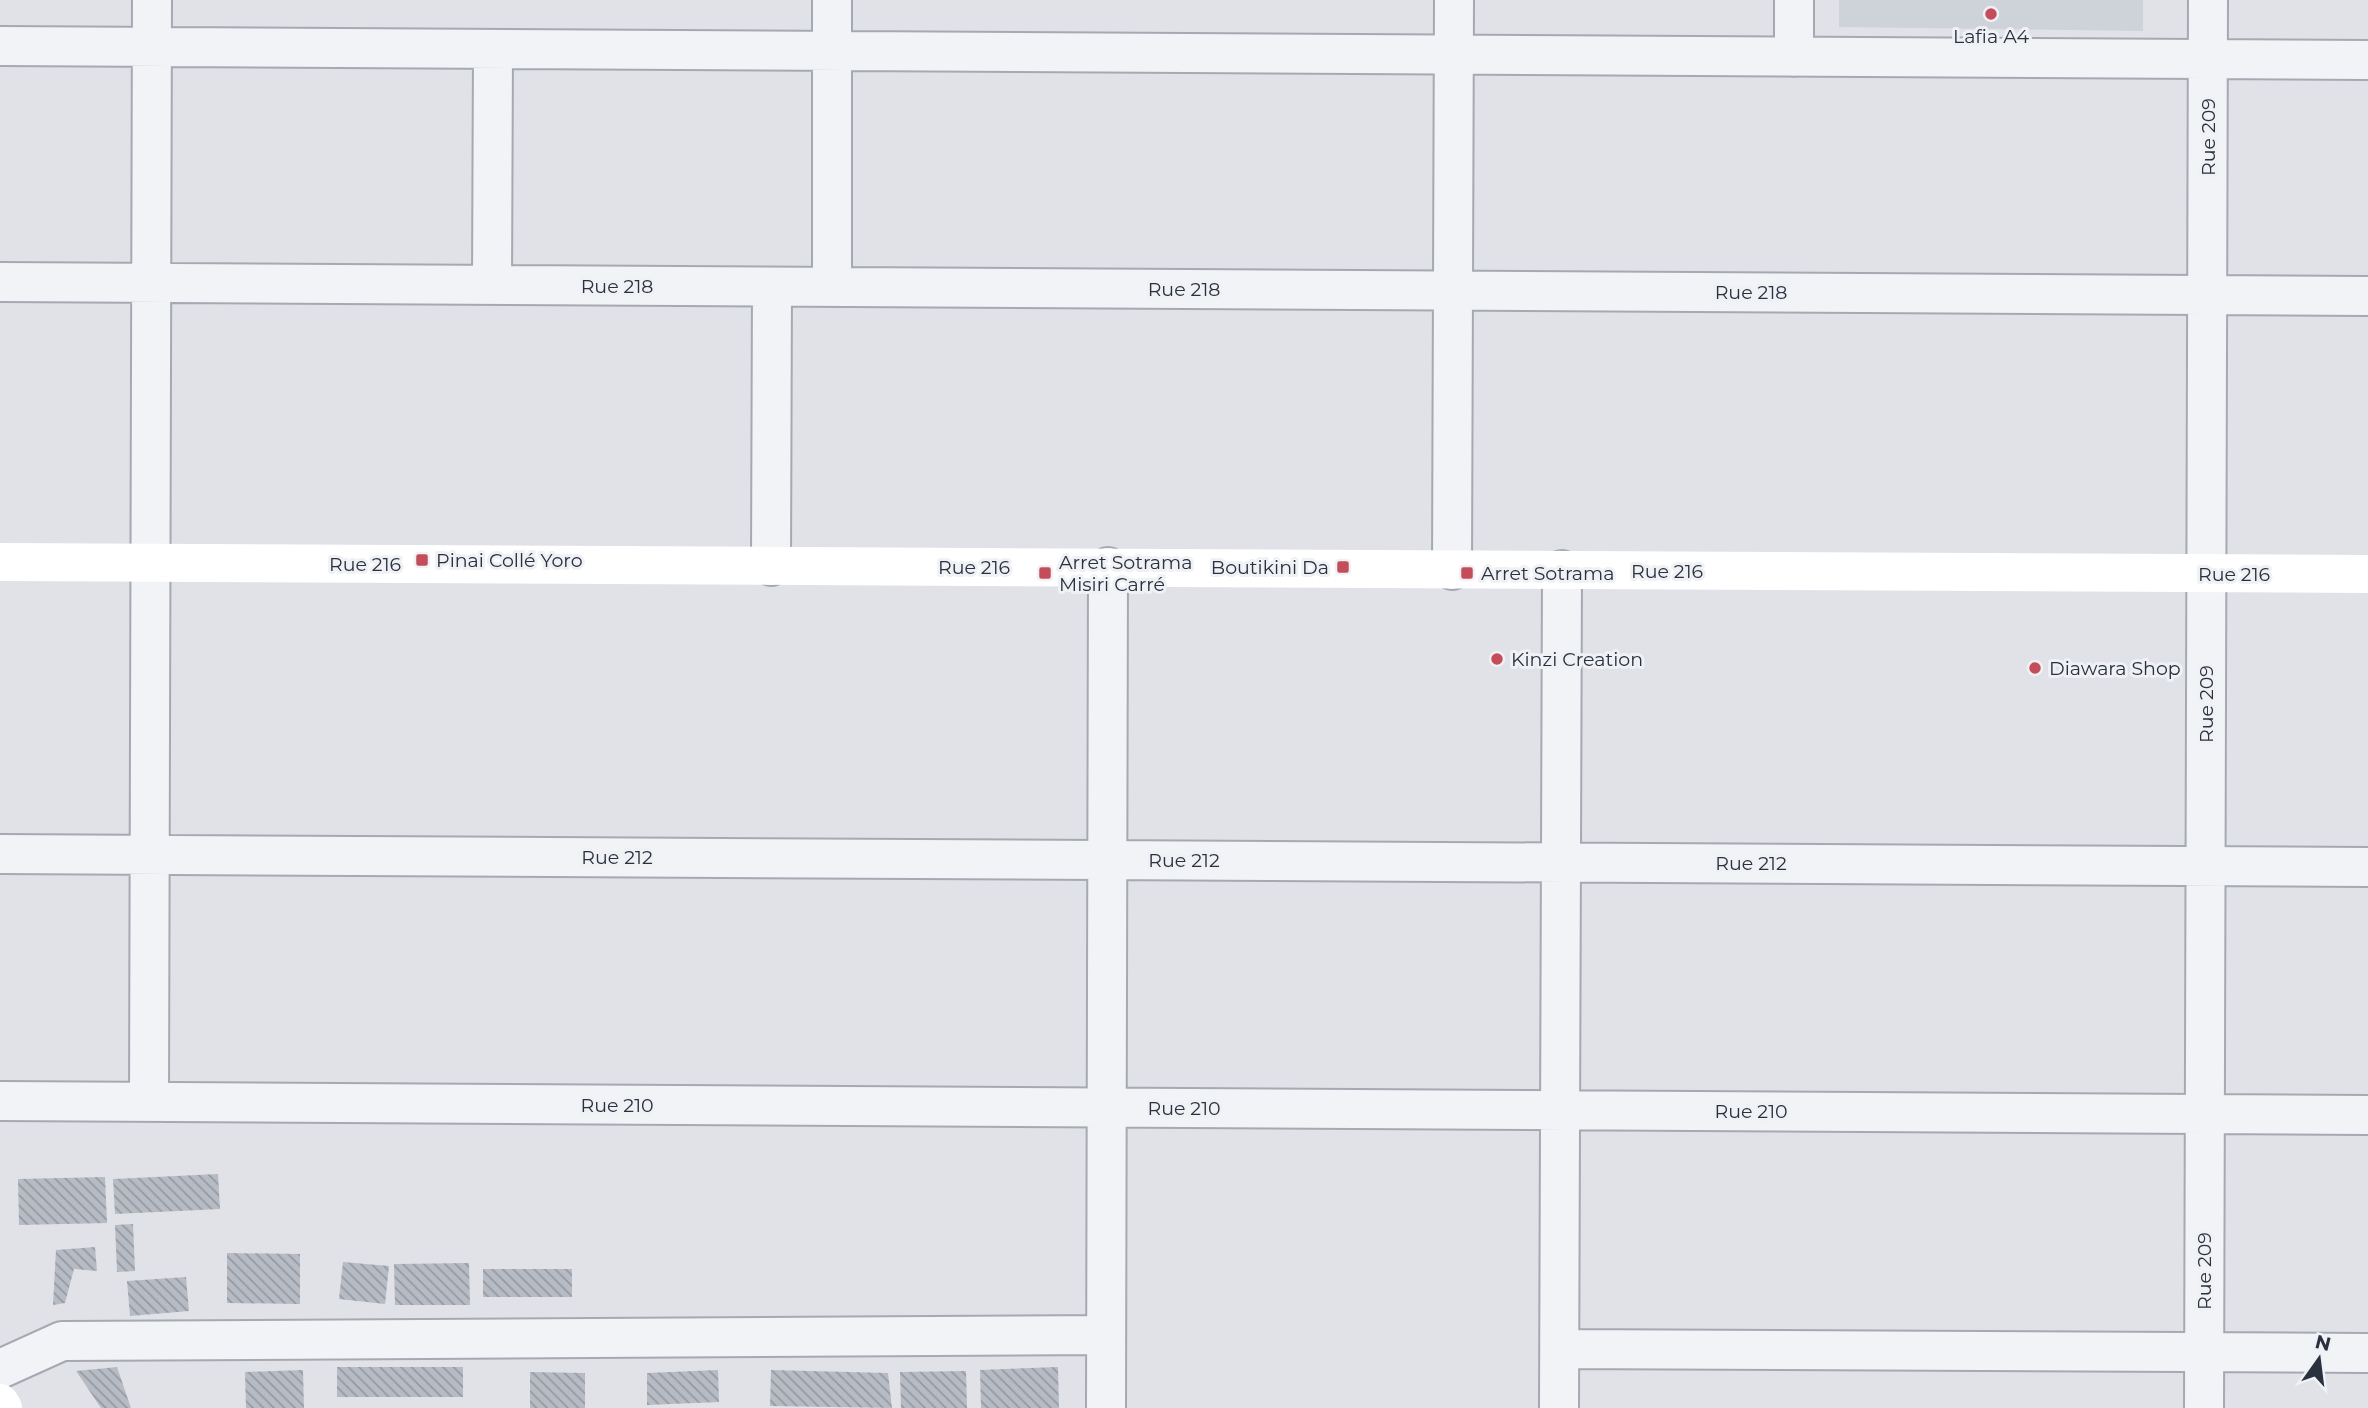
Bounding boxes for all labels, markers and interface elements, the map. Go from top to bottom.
marker: Lafia A4 [1983,6,1999,22]
place label: Lafia A4 [1953,25,2029,48]
street label: Rue 209 [2197,98,2220,176]
street label: Rue 218 [581,275,653,298]
street label: Rue 218 [1148,278,1220,301]
street label: Rue 218 [1715,281,1787,304]
place label: Pinai Collé Yoro [436,549,583,572]
place label: Arret Sotrama Misiri Carré [1059,551,1192,596]
marker: Pinai Collé Yoro [414,552,430,568]
street label: Rue 216 [329,553,401,576]
street label: Rue 216 [938,556,1010,579]
place label: Boutikini Da [1211,556,1329,579]
marker: Boutikini Da [1335,559,1351,575]
street label: Rue 216 [1631,560,1703,583]
place label: Arret Sotrama [1481,562,1614,585]
street label: Rue 216 [2198,563,2270,586]
marker: Arret Sotrama Misiri Carré [1037,565,1053,581]
marker: Arret Sotrama [1459,565,1475,581]
place label: Kinzi Creation [1511,648,1643,671]
marker: Kinzi Creation [1489,651,1505,667]
place label: Diawara Shop [2049,657,2181,680]
marker: Diawara Shop [2027,660,2043,676]
street label: Rue 209 [2195,665,2218,743]
street label: Rue 212 [581,846,653,869]
street label: Rue 212 [1148,849,1220,872]
street label: Rue 212 [1715,852,1787,875]
street label: Rue 210 [580,1094,654,1117]
street label: Rue 210 [1147,1097,1221,1120]
street label: Rue 210 [1714,1100,1788,1123]
street label: Rue 209 [2193,1232,2216,1310]
north arrow [2284,1324,2354,1394]
text: N [2313,1330,2333,1356]

